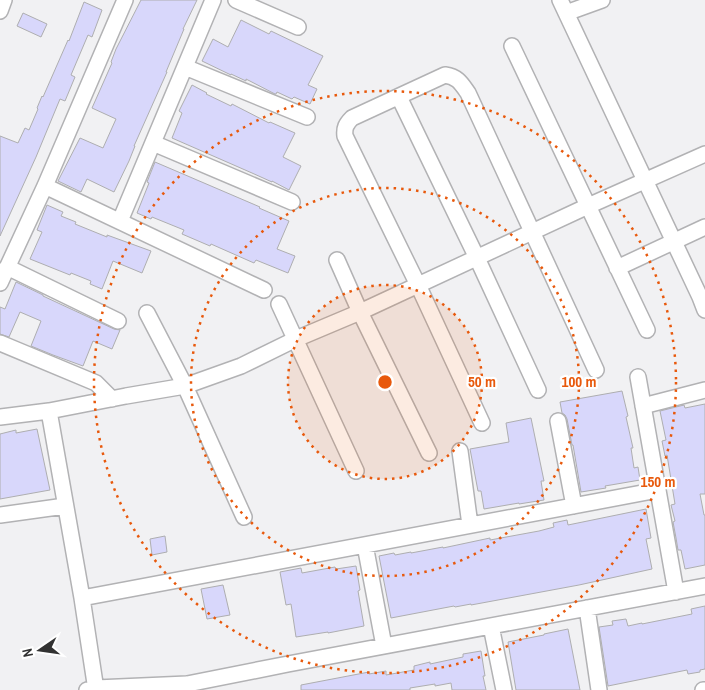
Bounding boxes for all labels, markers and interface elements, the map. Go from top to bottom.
text: 50 m [468,371,496,392]
text: 100 m [562,371,596,392]
centre of rings [376,373,394,391]
text: 150 m [641,471,675,492]
north arrow [15,625,65,675]
text: N [18,647,37,659]

